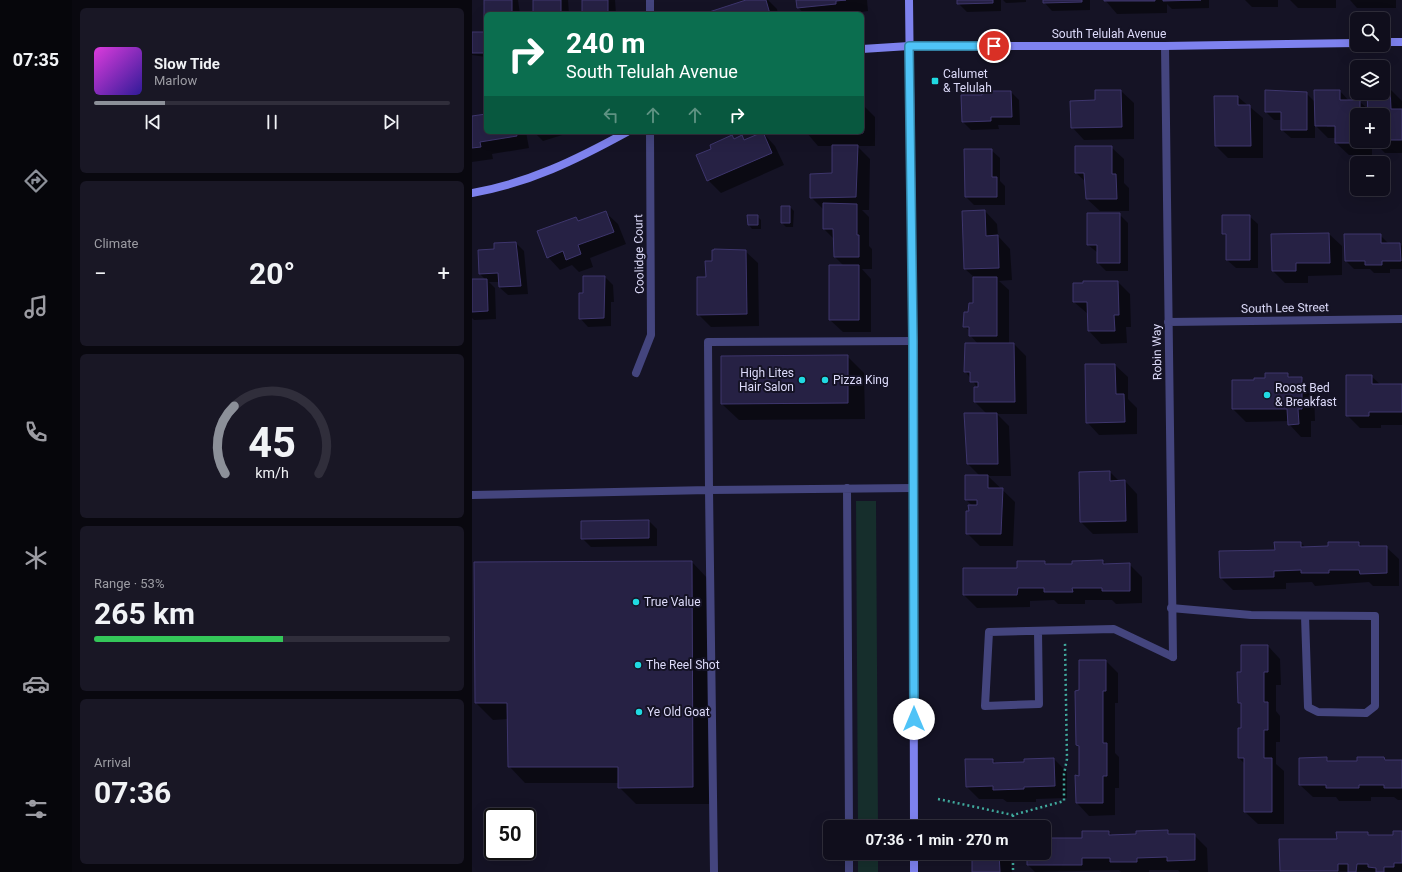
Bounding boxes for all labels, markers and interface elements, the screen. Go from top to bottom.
map controls [1350,12,1390,196]
button: search [1350,12,1390,52]
text: 240 m [566,27,645,60]
street label: South Telulah Avenue [1052,27,1166,41]
icon: right [500,28,552,80]
pin [977,29,1011,63]
icon: arrive [983,35,1005,57]
text: 07:35 [13,49,59,70]
text: Slow Tide [154,55,220,73]
button: layers [1350,60,1390,100]
text: South Telulah Avenue [566,61,738,82]
place label: Calumet & Telulah [943,67,992,95]
text: Marlow [154,73,197,88]
marker: Calumet & Telulah [930,76,940,86]
icon: left [600,104,622,126]
icon: ahead [642,104,664,126]
icon: ahead [684,104,706,126]
icon: right [726,104,748,126]
button: + [1350,108,1390,148]
icon: previous [142,111,164,133]
icon: pause [261,111,283,133]
icon: next [380,111,402,133]
button: − [1350,156,1390,196]
icon: directions [22,167,50,195]
street label: Coolidge Court [631,214,647,294]
text: Climate [94,236,138,251]
text: 20° [249,256,295,291]
text: − [94,261,107,286]
text: + [438,261,450,286]
icon: music [22,293,50,321]
street label: South Lee Street [1241,300,1329,316]
street label: Robin Way [1150,324,1164,380]
place label: High Lites Hair Salon [739,366,794,394]
place label: Pizza King [833,373,889,387]
marker: High Lites Hair Salon [797,375,807,385]
marker: Pizza King [820,375,830,385]
place label: Roost Bed & Breakfast [1275,381,1337,409]
marker: Roost Bed & Breakfast [1262,390,1272,400]
icon: phone [22,418,50,446]
text: 45 [248,418,296,467]
text: km/h [255,465,289,481]
icon: climate [22,544,50,572]
text: Range · 53% [94,576,164,591]
place label: True Value [644,595,701,609]
text: 265 km [94,596,195,631]
marker: True Value [631,597,641,607]
place label: The Reel Shot [646,658,720,672]
marker: The Reel Shot [633,660,643,670]
icon: car [22,670,50,698]
position arrow [893,698,935,740]
place label: Ye Old Goat [647,705,710,719]
marker: Ye Old Goat [634,707,644,717]
text: Arrival [94,755,131,770]
text: 07:36 [94,775,171,810]
icon: filters [22,795,50,823]
speed limit sign: 50 [484,808,536,860]
text: 07:36 · 1 min · 270 m [866,831,1008,849]

